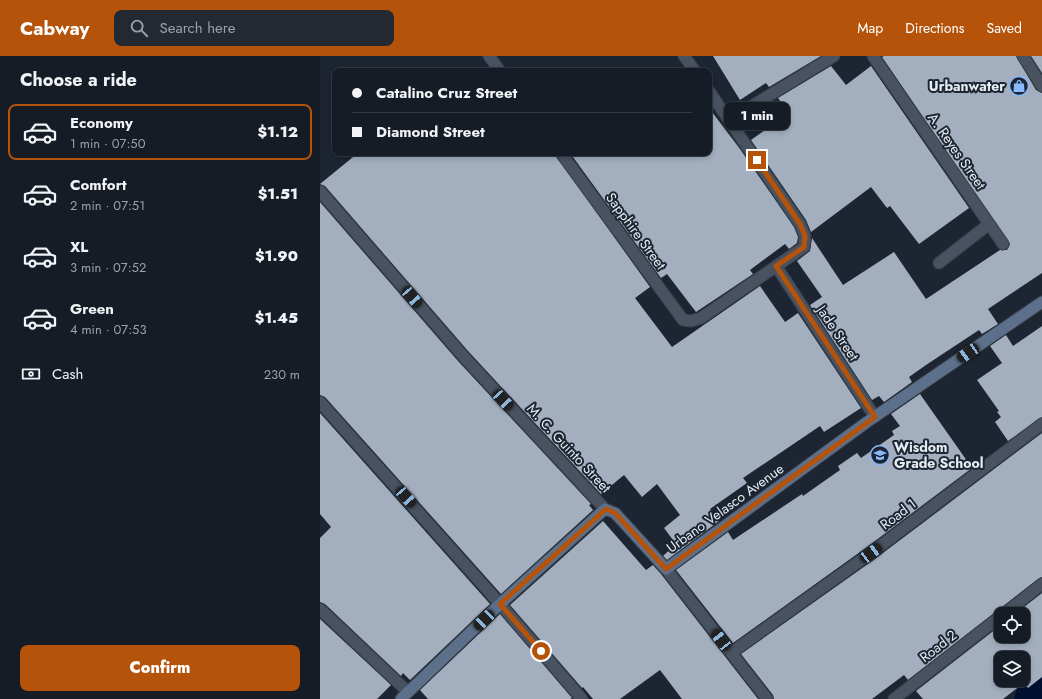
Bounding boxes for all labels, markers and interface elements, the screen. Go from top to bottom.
search box [114,10,394,46]
text: Cabway [20,15,90,42]
icon: search [128,17,150,39]
text: Search here [160,17,235,39]
text: Map [857,18,883,38]
text: Directions [905,18,965,38]
text: Saved [987,18,1022,38]
text: Choose a ride [20,67,137,93]
shop icon: Urbanwater [1008,75,1030,97]
place label: Urbanwater [929,76,1005,96]
text: Catalino Cruz Street [376,82,517,104]
callout: 1 min [724,102,790,130]
text: 1 min [741,106,773,125]
street label: A. Reyes Street [923,109,991,194]
text: Economy [70,112,133,134]
icon: car [22,114,58,150]
text: $1.12 [258,121,298,143]
text: Diamond Street [376,121,485,143]
text: 1 min · 07:50 [70,134,145,153]
route end [748,151,766,169]
text: Comfort [70,174,127,196]
icon: car [22,176,58,212]
text: $1.51 [258,183,298,205]
street label: Sapphire Street [601,188,671,274]
text: 2 min · 07:51 [70,196,145,215]
text: XL [70,236,88,258]
icon: car [22,238,58,274]
text: $1.90 [255,245,298,267]
text: 3 min · 07:52 [70,258,146,277]
car [400,284,424,310]
text: Green [70,298,114,320]
icon: car [22,300,58,336]
street label: Jade Street [811,300,864,365]
text: $1.45 [255,307,298,329]
text: 4 min · 07:53 [70,320,146,339]
car [955,341,981,365]
icon: cash [20,363,42,385]
text: Cash [52,363,83,385]
text: 230 m [264,365,300,384]
car [490,387,516,413]
street label: M. C. Guinto Street [522,399,616,497]
place label: Wisdom Grade School [894,437,984,473]
school or university icon: Wisdom Grade School [869,444,891,466]
street label: Urbano Velasco Avenue [662,459,788,557]
car [394,484,418,510]
street label: Road 1 [876,494,920,534]
car [858,541,884,565]
car [471,607,497,633]
map controls [994,607,1030,687]
button: locate [994,607,1030,643]
street label: Road 2 [915,625,961,667]
car [709,627,733,653]
route start [532,642,550,660]
button: Confirm [20,645,300,691]
button: layers [994,651,1030,687]

